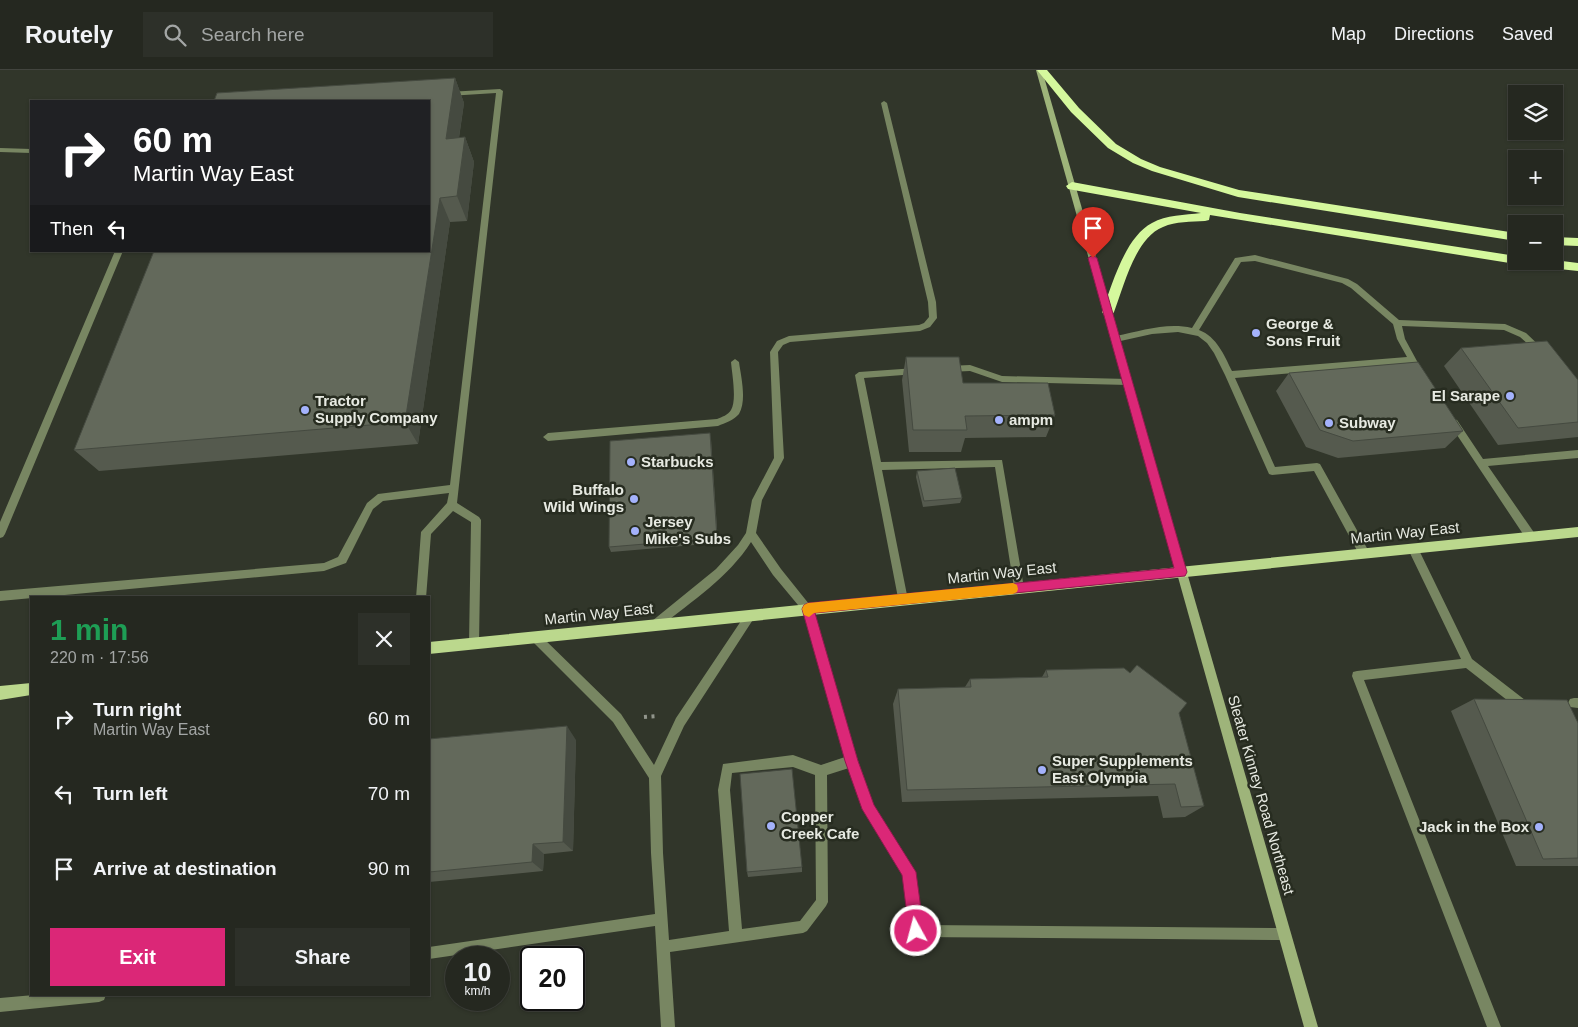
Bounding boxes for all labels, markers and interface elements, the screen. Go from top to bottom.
search box [143,12,493,57]
text: Routely [25,21,113,48]
icon: search [161,21,189,49]
text: Search here [201,24,305,45]
text: Map [1331,24,1366,44]
text: Directions [1394,24,1474,44]
text: Saved [1502,24,1553,44]
map controls [1508,85,1563,270]
button: layers [1508,85,1563,140]
icon: right [50,120,115,185]
text: 60 m [133,120,213,159]
button: + [1508,150,1563,205]
text: Martin Way East [133,161,294,186]
pin [1072,207,1114,258]
icon: arrive [1079,214,1107,242]
icon: left [103,215,131,243]
button: − [1508,215,1563,270]
text: Then [50,218,93,239]
place label: George & Sons Fruit [1266,315,1340,349]
marker: George & Sons Fruit [1250,327,1262,339]
place label: El Sarape [1432,387,1500,404]
marker: El Sarape [1504,390,1516,402]
place label: Tractor Supply Company [315,392,438,426]
marker: Tractor Supply Company [299,404,311,416]
place label: ampm [1009,411,1053,428]
marker: ampm [993,414,1005,426]
place label: Subway [1339,414,1396,431]
marker: Subway [1323,417,1335,429]
place label: Starbucks [641,453,714,470]
marker: Starbucks [625,456,637,468]
place label: Buffalo Wild Wings [543,481,624,515]
marker: Buffalo Wild Wings [628,493,640,505]
place label: Jersey Mike's Subs [645,513,731,547]
street label: Martin Way East [1350,518,1461,547]
marker: Jersey Mike's Subs [629,525,641,537]
street label: Martin Way East [947,558,1058,587]
street label: Martin Way East [544,599,655,628]
text: 1 min [50,613,128,646]
button: close [358,613,410,665]
text: 220 m · 17:56 [50,649,149,666]
street label: Sleater Kinney Road Northeast [1225,693,1298,897]
text: Turn right [93,699,181,720]
icon: right [50,705,78,733]
text: 60 m [368,708,410,729]
text: Martin Way East [93,721,210,738]
place label: Super Supplements East Olympia [1052,752,1193,786]
marker: Super Supplements East Olympia [1036,764,1048,776]
icon: left [50,780,78,808]
text: Turn left [93,783,168,804]
text: 70 m [368,783,410,804]
place label: Copper Creek Cafe [781,808,859,842]
place label: Jack in the Box [1419,818,1530,835]
marker: Copper Creek Cafe [765,820,777,832]
marker: Jack in the Box [1533,821,1545,833]
icon: arrive [50,855,78,883]
text: Arrive at destination [93,858,277,879]
text: 90 m [368,858,410,879]
position arrow [889,904,941,956]
button: Exit [50,928,225,986]
button: Share [235,928,410,986]
speed limit sign: 20 [520,946,585,1011]
text: 10 [464,958,491,986]
text: km/h [464,984,491,998]

